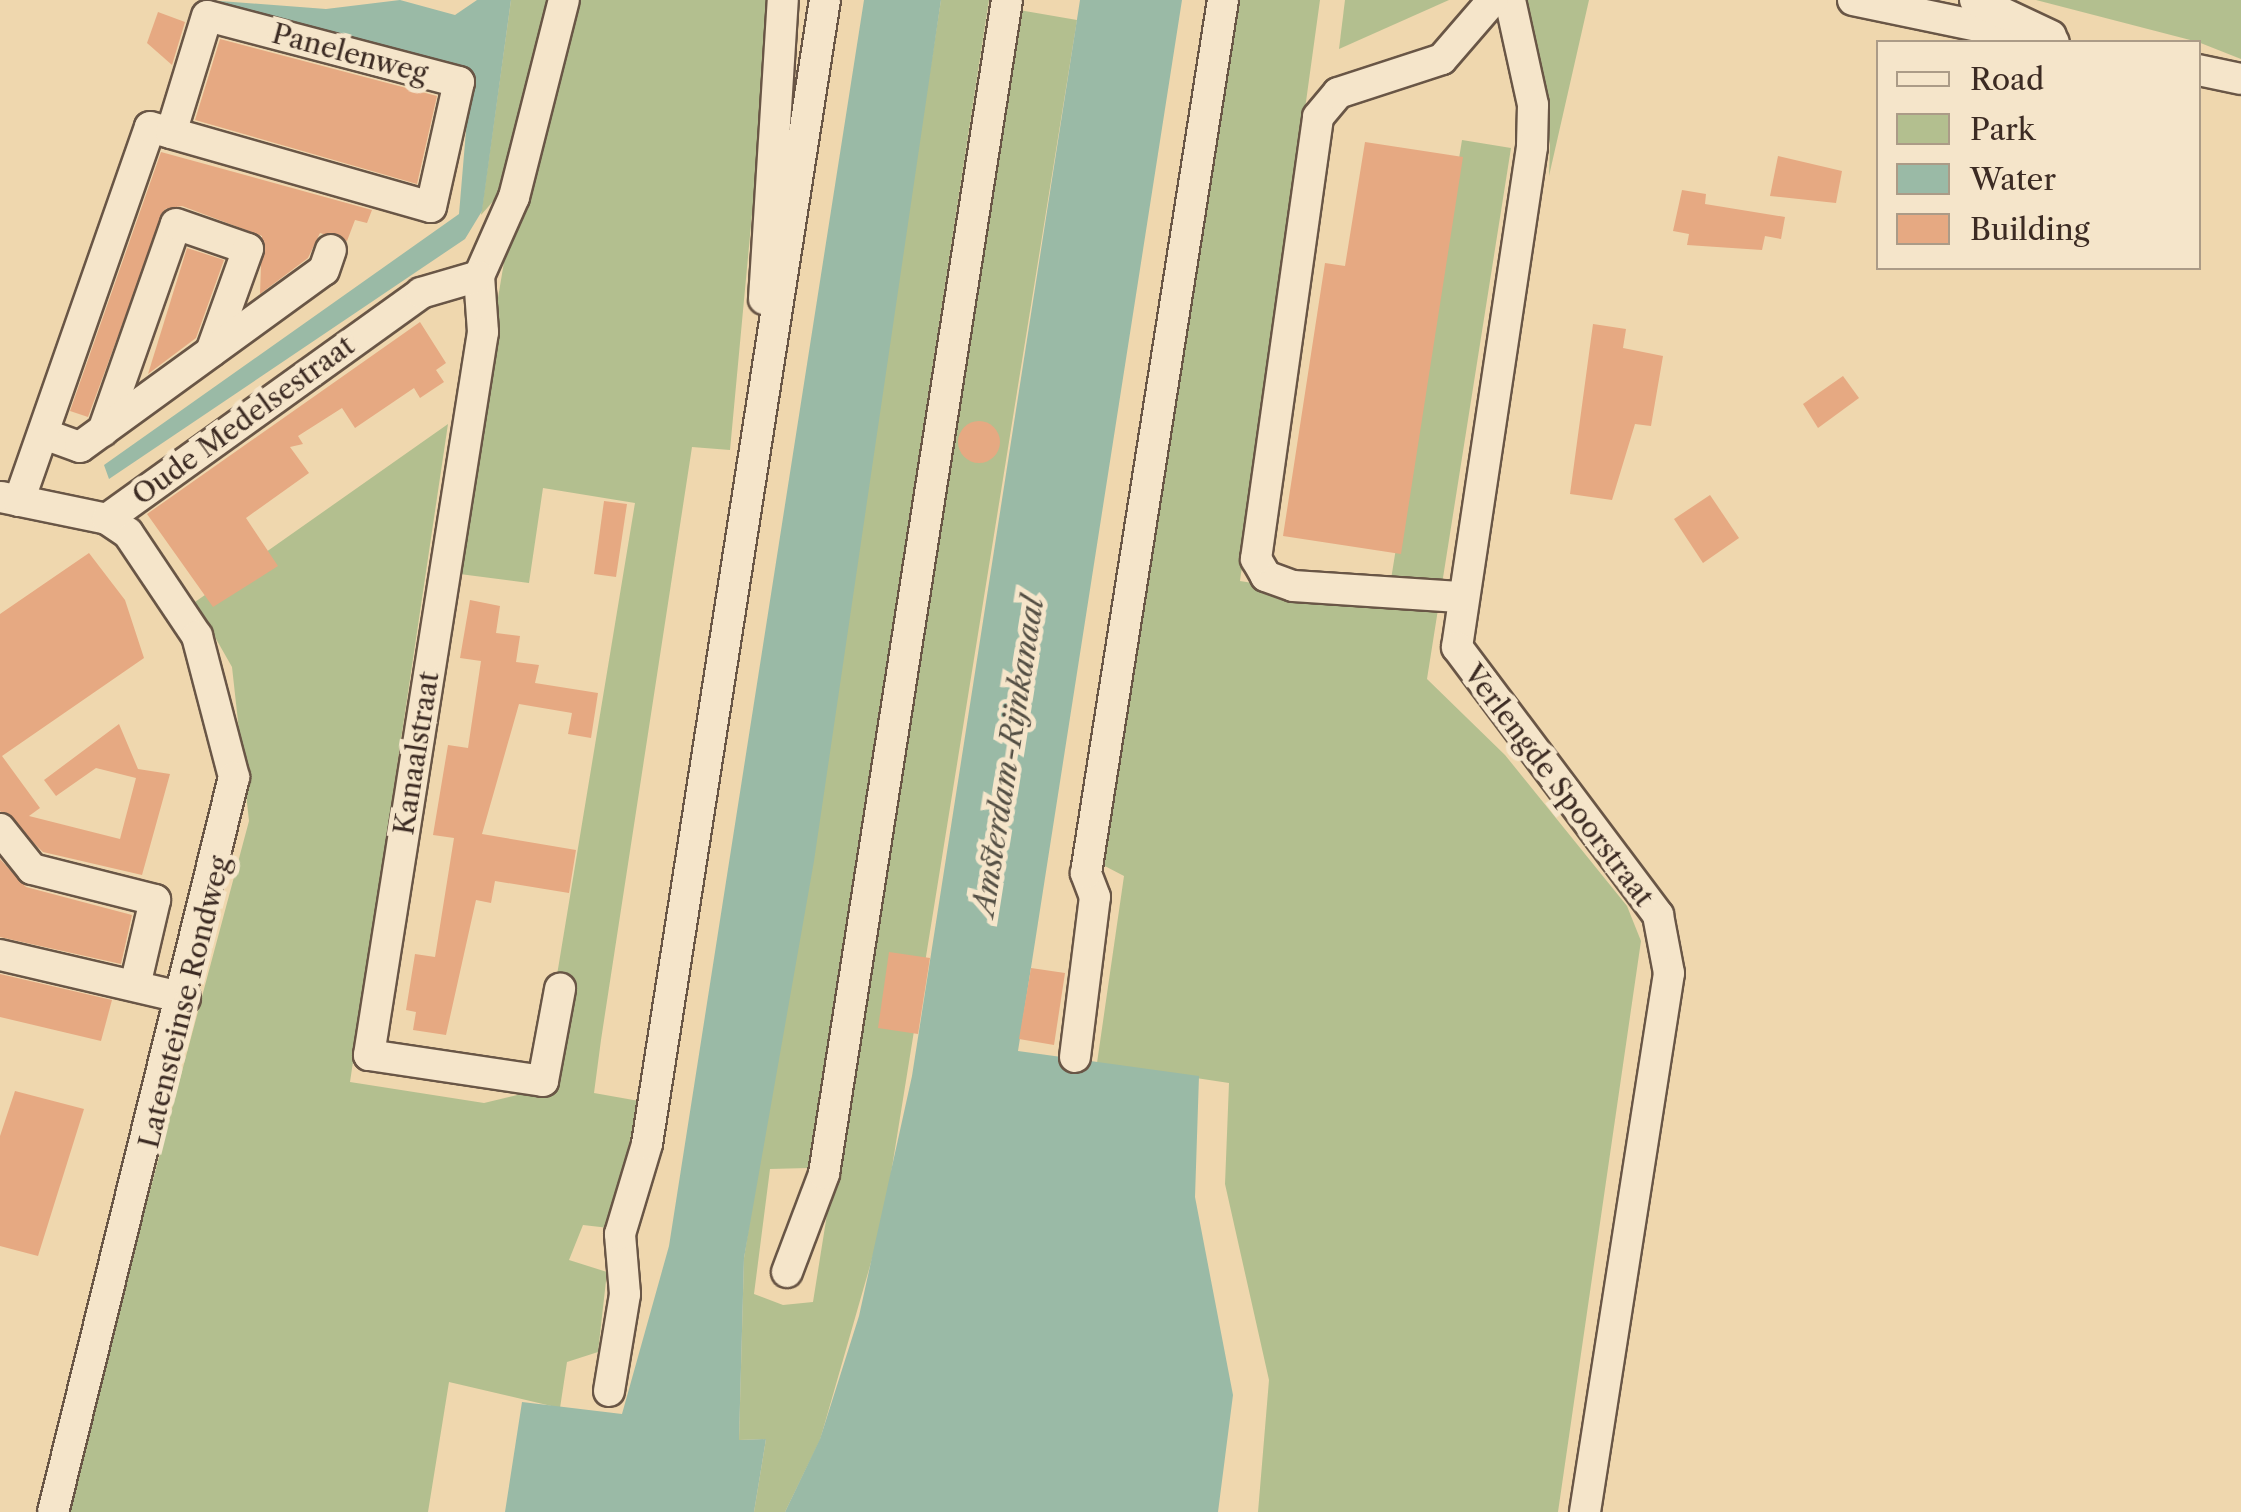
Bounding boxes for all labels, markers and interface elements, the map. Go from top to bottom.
street label: Panelenweg [269,16,431,90]
legend [1876,40,2201,270]
text: Road [1970,61,2044,98]
text: Park [1970,111,2035,148]
text: Water [1970,161,2056,198]
text: Building [1970,211,2090,248]
street label: Oude Medelsestraat [126,328,360,512]
water label: Amsterdam-Rijnkanaal [966,594,1052,918]
street label: Verlengde Spoorstraat [1457,657,1661,913]
street label: Kanaalstraat [387,669,445,837]
street label: Latensteinse Rondweg [131,852,237,1152]

